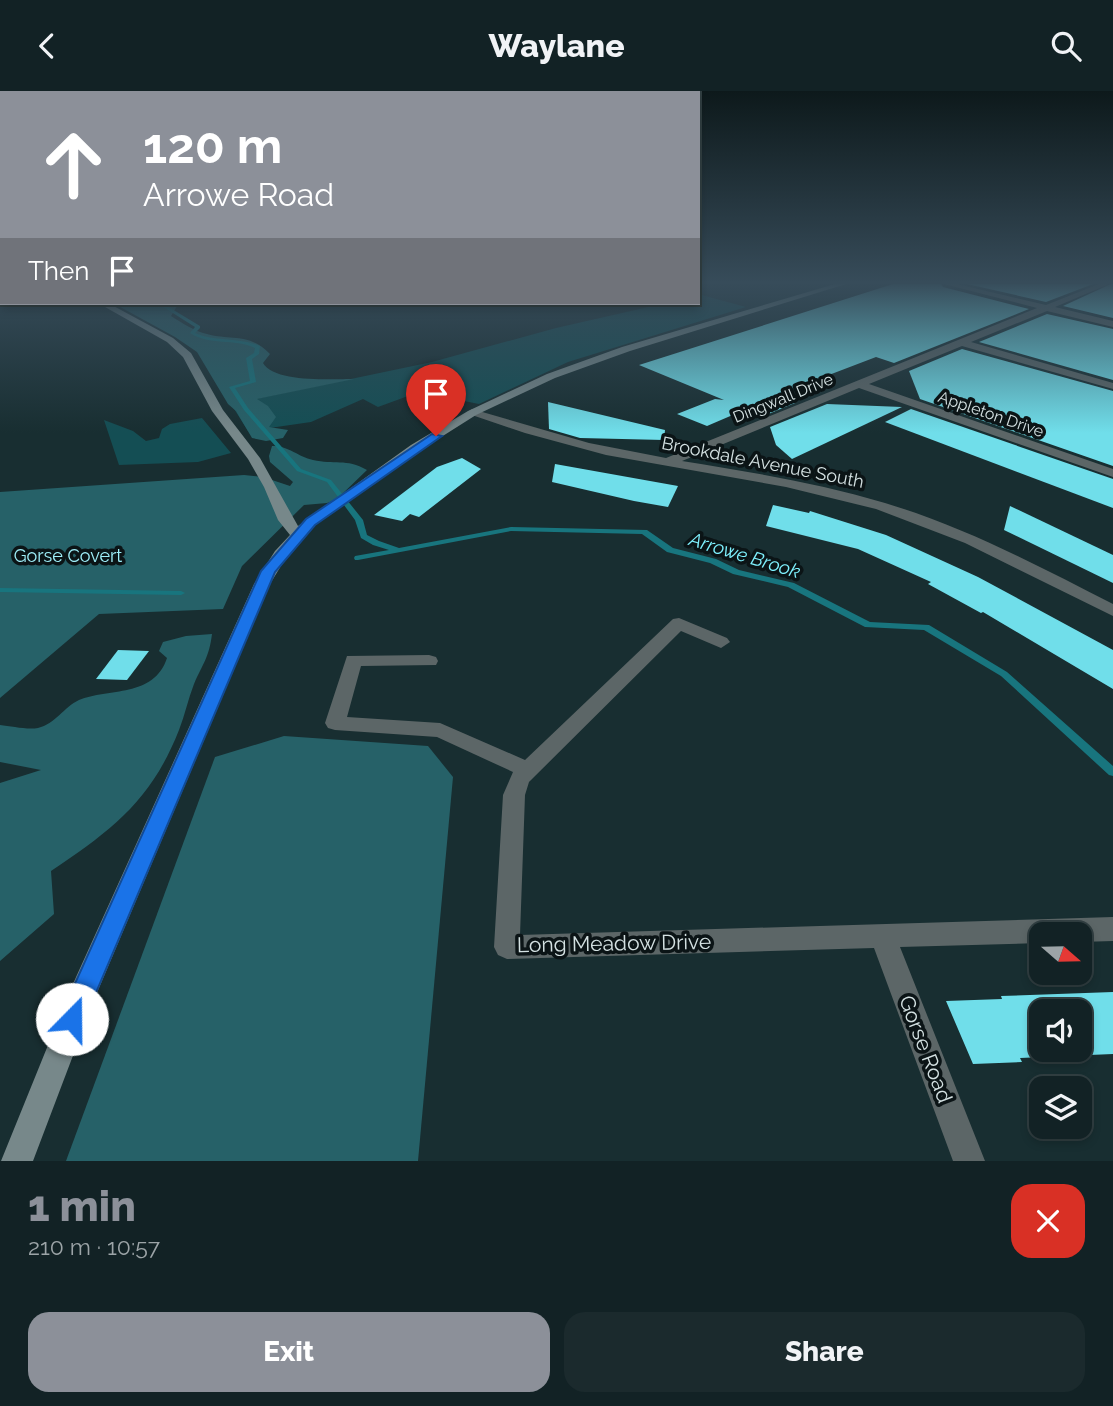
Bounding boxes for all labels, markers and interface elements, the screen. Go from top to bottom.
icon: back [28,27,66,65]
text: Waylane [489,27,624,64]
icon: search [1047,27,1085,65]
text: 120 m [143,117,282,174]
icon: ahead [28,119,119,210]
text: Arrowe Road [143,176,334,213]
icon: arrive [103,252,141,290]
text: Then [28,256,89,286]
pin [406,364,466,436]
street label: Dingwall Drive [730,369,836,427]
icon: arrive [417,375,455,413]
street label: Appleton Drive [936,387,1046,441]
street label: Brookdale Avenue South [660,432,866,492]
water label: Arrowe Brook [686,527,803,582]
park label: Gorse Covert [14,545,122,566]
north arrow [1029,922,1092,985]
map controls [1029,922,1092,1139]
street label: Long Meadow Drive [517,929,711,957]
position arrow [35,982,109,1056]
street label: Gorse Road [894,992,958,1106]
button: sound [1029,999,1092,1062]
button: layers [1029,1076,1092,1139]
text: 1 min [28,1182,136,1231]
button: close [1011,1184,1085,1258]
text: 210 m · 10:57 [28,1233,160,1260]
button: Exit [28,1312,550,1392]
button: Share [564,1312,1085,1392]

